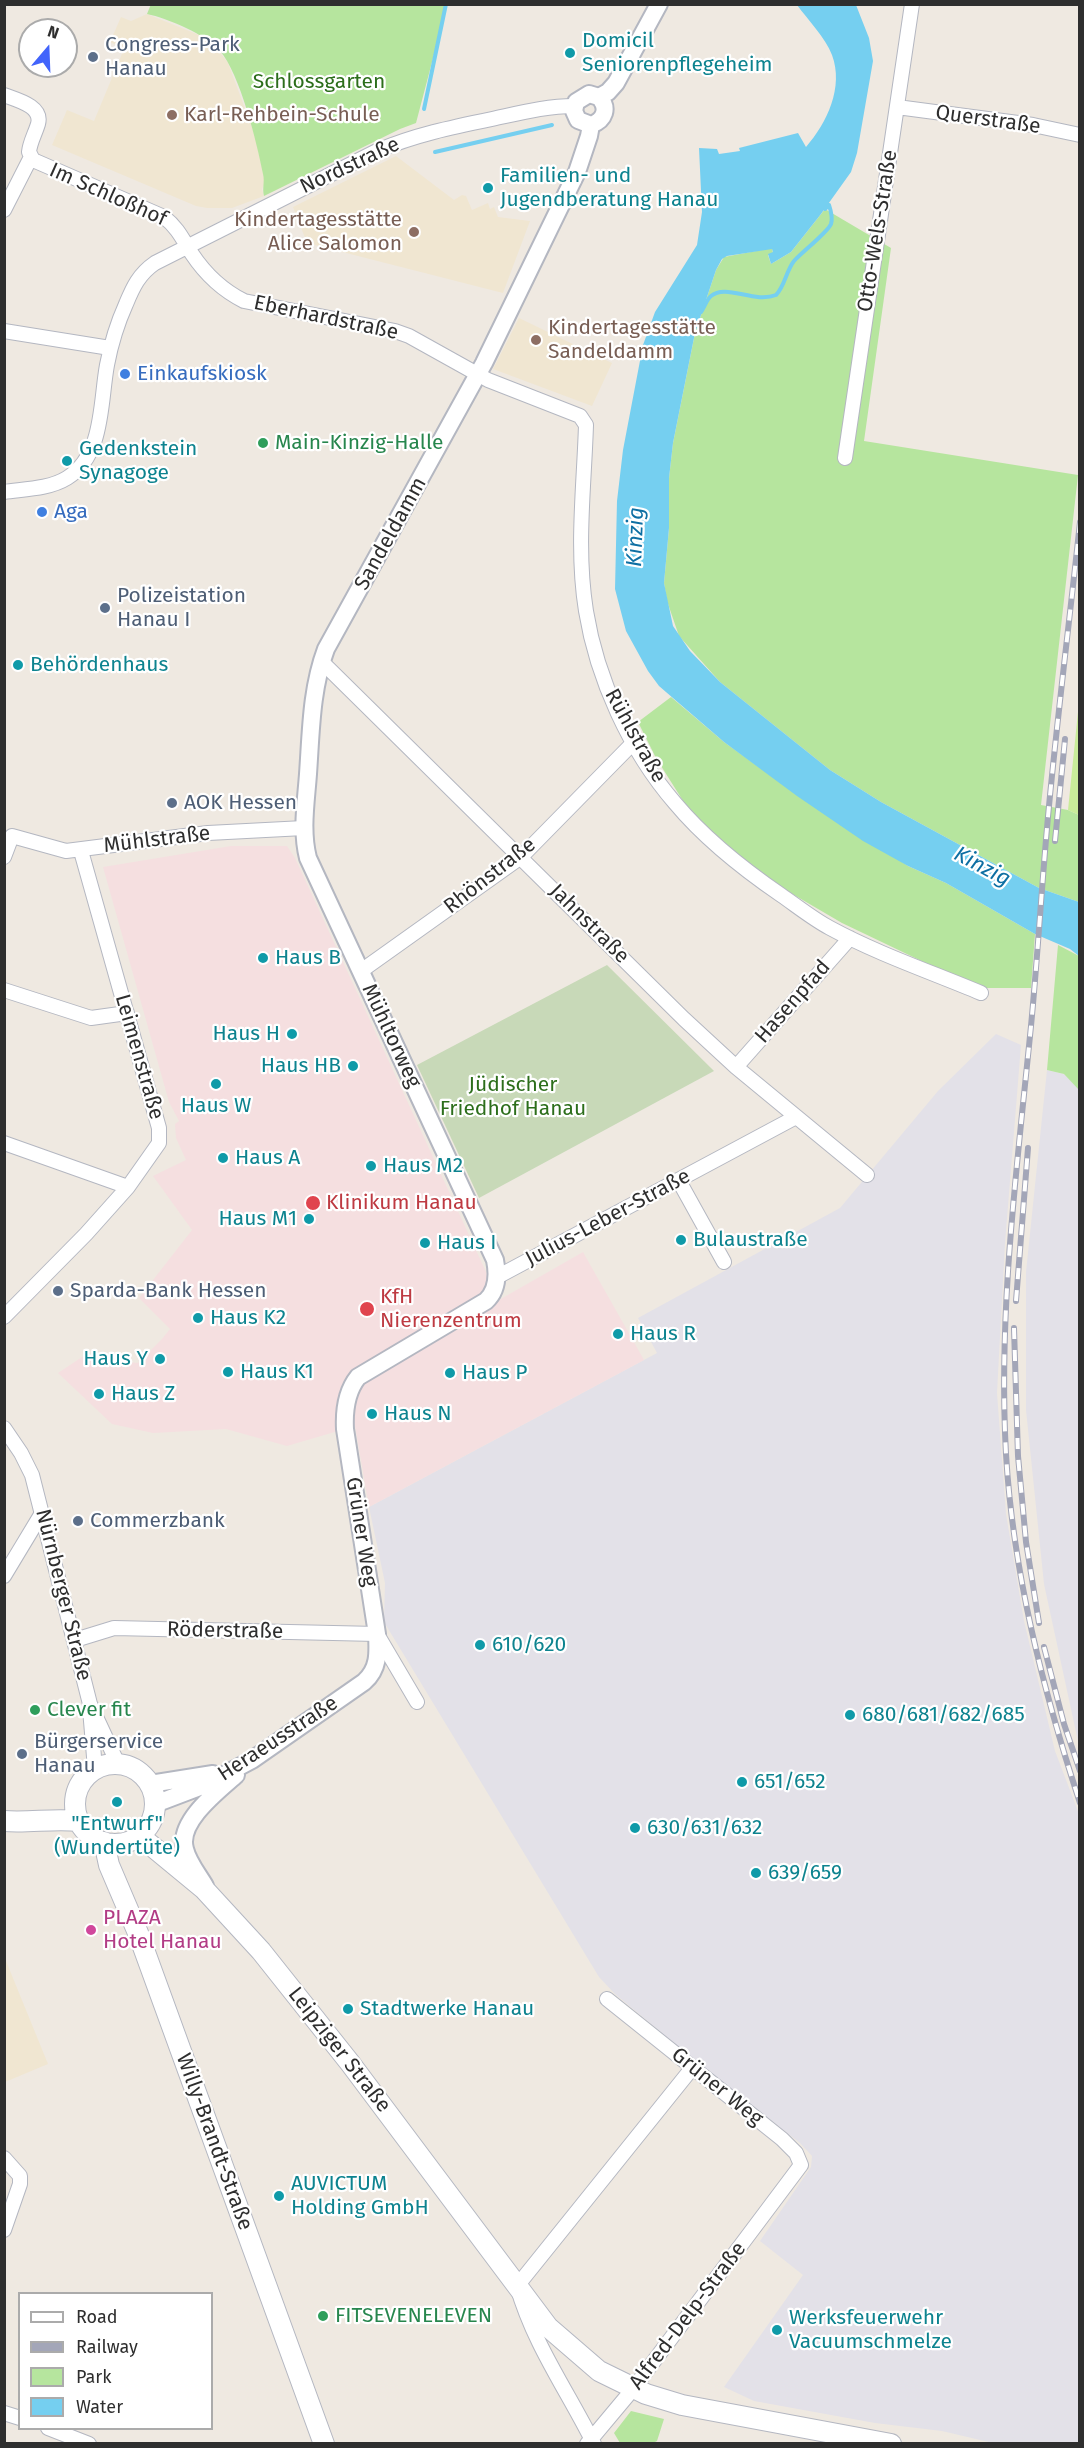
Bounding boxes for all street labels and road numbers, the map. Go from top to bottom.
street label: Querstraße [934,100,1042,140]
street label: Nordstraße [296,132,404,200]
street label: Otto-Wels-Straße [853,148,903,314]
street label: Im Schloßhof [45,158,171,232]
street label: Eberhardstraße [251,290,401,346]
street label: Sandeldamm [350,473,432,595]
street label: Rühlstraße [599,685,671,787]
street label: Mühlstraße [102,821,212,859]
street label: Rhönstraße [439,832,541,920]
street label: Jahnstraße [544,879,634,969]
street label: Hasenpfad [750,955,836,1049]
street label: Mühltorweg [356,980,426,1092]
street label: Leimenstraße [109,991,169,1123]
street label: Julius-Leber-Straße [521,1164,695,1272]
street label: Grüner Weg [340,1475,382,1589]
street label: Nürnberger Straße [29,1507,97,1683]
street label: Röderstraße [167,1617,283,1645]
street label: Heraeusstraße [213,1691,343,1787]
street label: Leipziger Straße [282,1982,396,2118]
street label: Grüner Weg [666,2042,768,2132]
street label: Willy-Brandt-Straße [170,2050,258,2234]
street label: Alfred-Delp-Straße [624,2237,752,2395]

